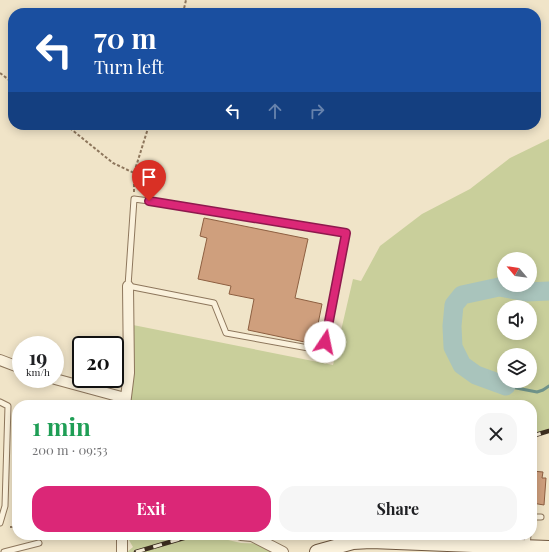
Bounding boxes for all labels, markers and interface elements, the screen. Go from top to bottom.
text: 70 m [94,19,157,56]
icon: left [28,24,80,76]
text: Turn left [94,55,164,79]
icon: left [222,100,244,122]
icon: ahead [264,100,286,122]
icon: right [306,100,328,122]
pin [132,160,166,201]
icon: arrive [138,166,160,188]
north arrow [497,252,537,292]
map controls [497,252,537,388]
button: sound [497,300,537,340]
position arrow [304,321,346,363]
speed limit sign: 20 [72,336,124,388]
text: 19 [29,343,47,370]
button: layers [497,348,537,388]
text: km/h [26,365,50,379]
text: 1 min [32,410,91,442]
button: close [475,413,517,455]
text: 200 m · 09:53 [32,441,108,458]
button: Exit [32,486,271,532]
button: Share [279,486,517,532]

